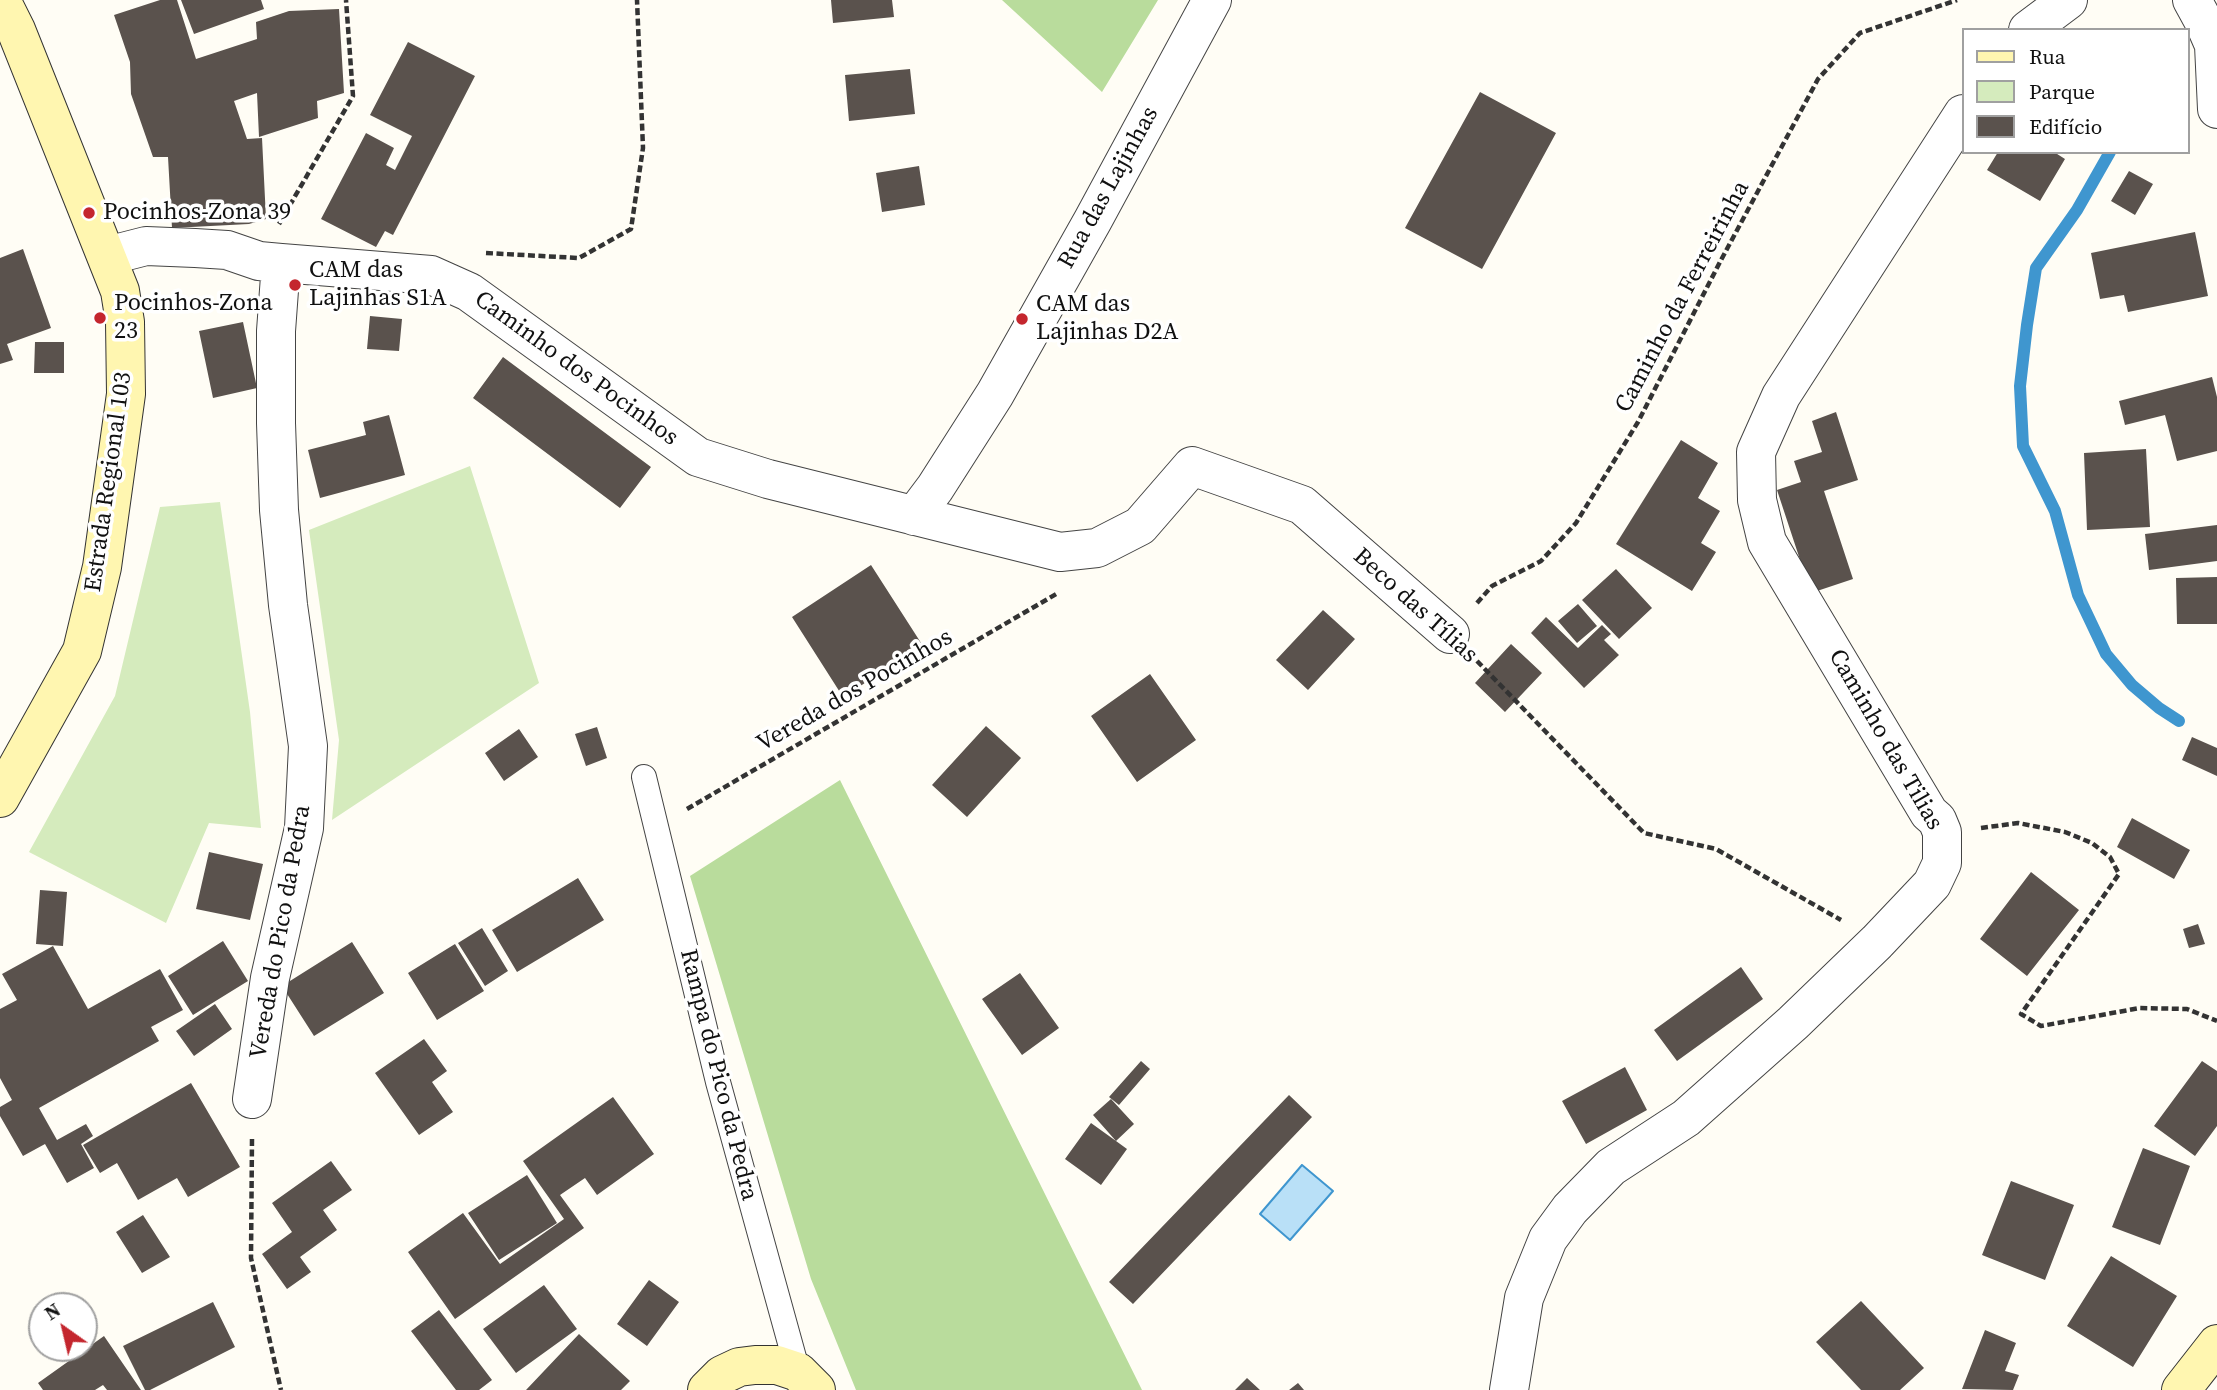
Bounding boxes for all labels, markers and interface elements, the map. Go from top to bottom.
legend [1962,28,2189,154]
text: Rua [2029,42,2065,71]
text: Parque [2029,77,2095,106]
street label: Rua das Lajinhas [1053,102,1165,274]
text: Edifício [2029,112,2102,141]
street label: Caminho da Ferreirinha [1610,176,1756,418]
place label: Pocinhos-Zona 39 [103,199,291,227]
marker: Pocinhos-Zona 39 [81,205,97,221]
place label: CAM das Lajinhas S1A [309,257,447,313]
marker: CAM das Lajinhas S1A [287,277,303,293]
street label: Caminho dos Pocinhos [469,285,683,453]
place label: Pocinhos-Zona 23 [114,290,273,346]
place label: CAM das Lajinhas D2A [1036,291,1178,347]
marker: Pocinhos-Zona 23 [92,310,108,326]
marker: CAM das Lajinhas D2A [1014,311,1030,327]
street label: Estrada Regional 103 [79,370,139,594]
street label: Beco das Tílias [1347,542,1483,670]
street label: Vereda dos Pocinhos [752,623,958,759]
street label: Caminho das Tilias [1822,644,1948,836]
street label: Vereda do Pico da Pedra [244,803,318,1061]
street label: Rampa do Pico da Pedra [673,946,763,1204]
north arrow [28,1292,98,1362]
text: N [39,1297,65,1326]

